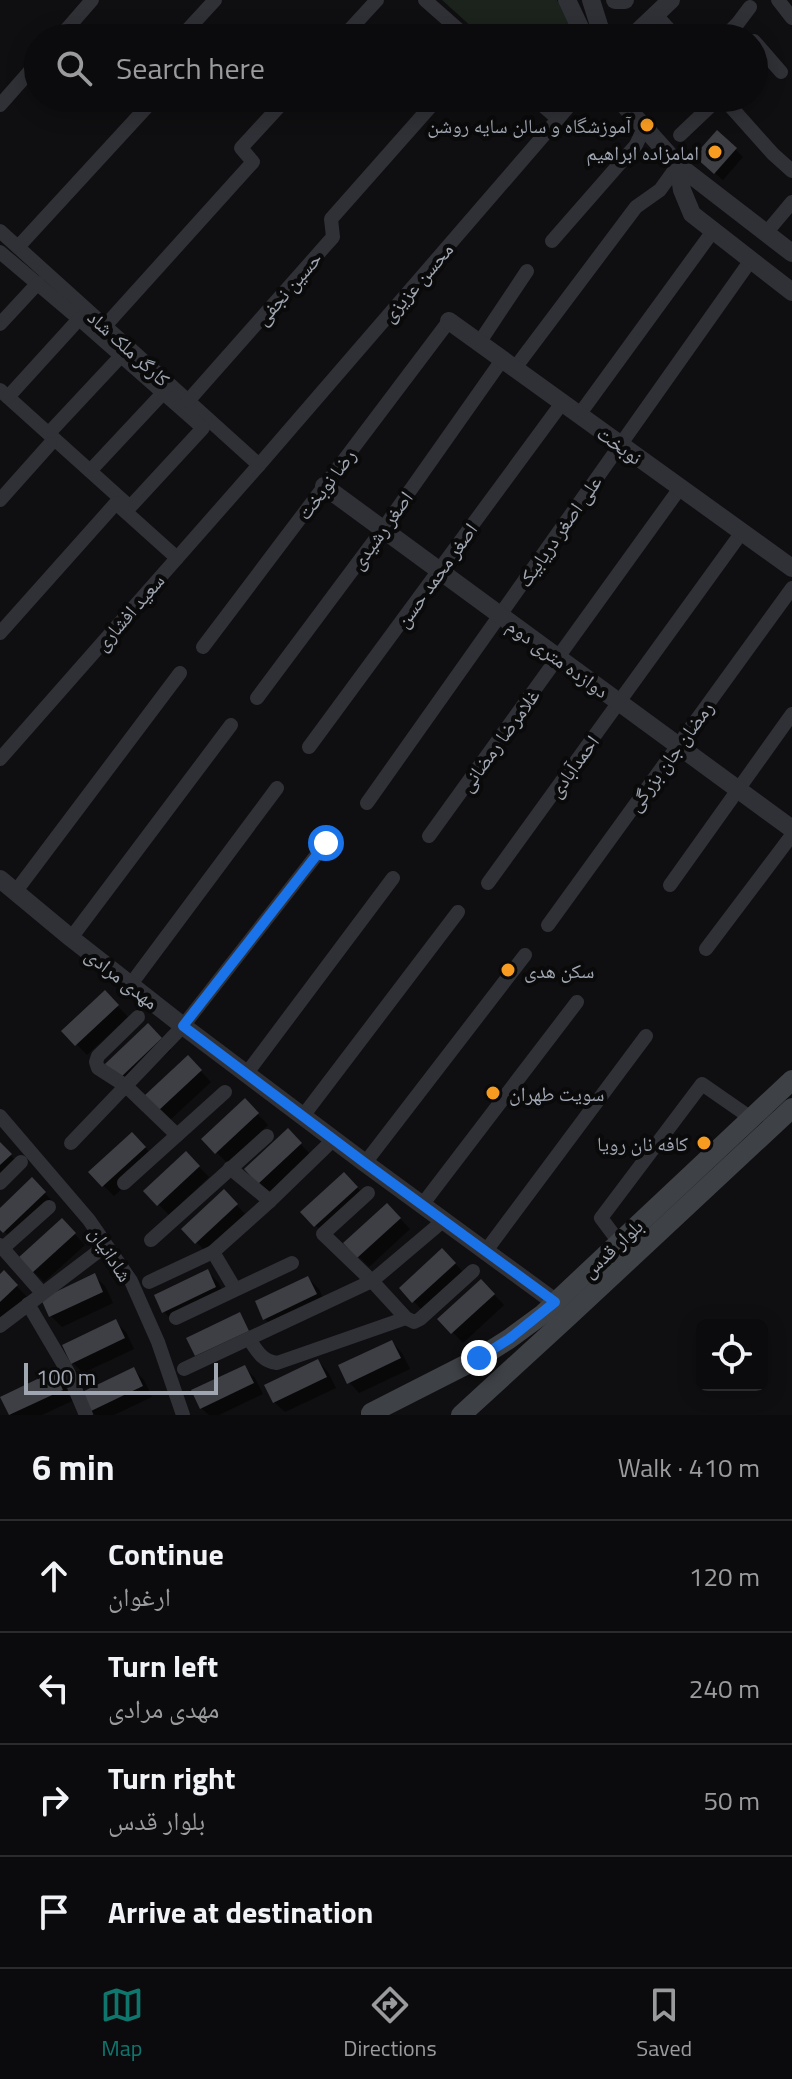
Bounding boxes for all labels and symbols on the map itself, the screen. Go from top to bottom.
place label: آموزشگاه و سالن سایه روشن [427,110,632,141]
marker: آموزشگاه و سالن سایه روشن [638,116,656,134]
place label: امامزاده ابراهیم [586,137,699,168]
marker: امامزاده ابراهیم [706,143,724,161]
street label: محسن عزیزی [373,235,461,329]
street label: حسین نجفی [247,244,329,332]
street label: کارگر ملک شاد [81,302,177,394]
street label: نوبخت [591,418,649,472]
street label: رضا نوبخت [289,442,363,526]
street label: علی اصغر دریابیک [509,469,609,593]
street label: اصغر رشیدی [342,484,420,576]
street label: اصغر محمد حسن [387,516,485,634]
street label: سعید افشاری [86,566,172,658]
street label: دوازده متری دوم [501,610,615,706]
street label: غلامرضا رمضانی [451,682,547,798]
street label: رمضان جان بزرگی [619,694,721,818]
street label: احمدآبادی [540,728,606,804]
route start [308,825,344,861]
street label: مهدی مرادی [79,939,165,1017]
place label: سكن هدى [524,955,594,986]
marker: سكن هدى [499,961,517,979]
place label: سويت طهران [509,1078,605,1109]
marker: سويت طهران [484,1084,502,1102]
place label: کافه نان رویا [597,1128,688,1159]
marker: کافه نان رویا [695,1134,713,1152]
street label: بلوار قدس [574,1211,650,1285]
street label: شادانیان [81,1220,141,1288]
route end [461,1340,497,1376]
scale bar [24,1359,218,1395]

